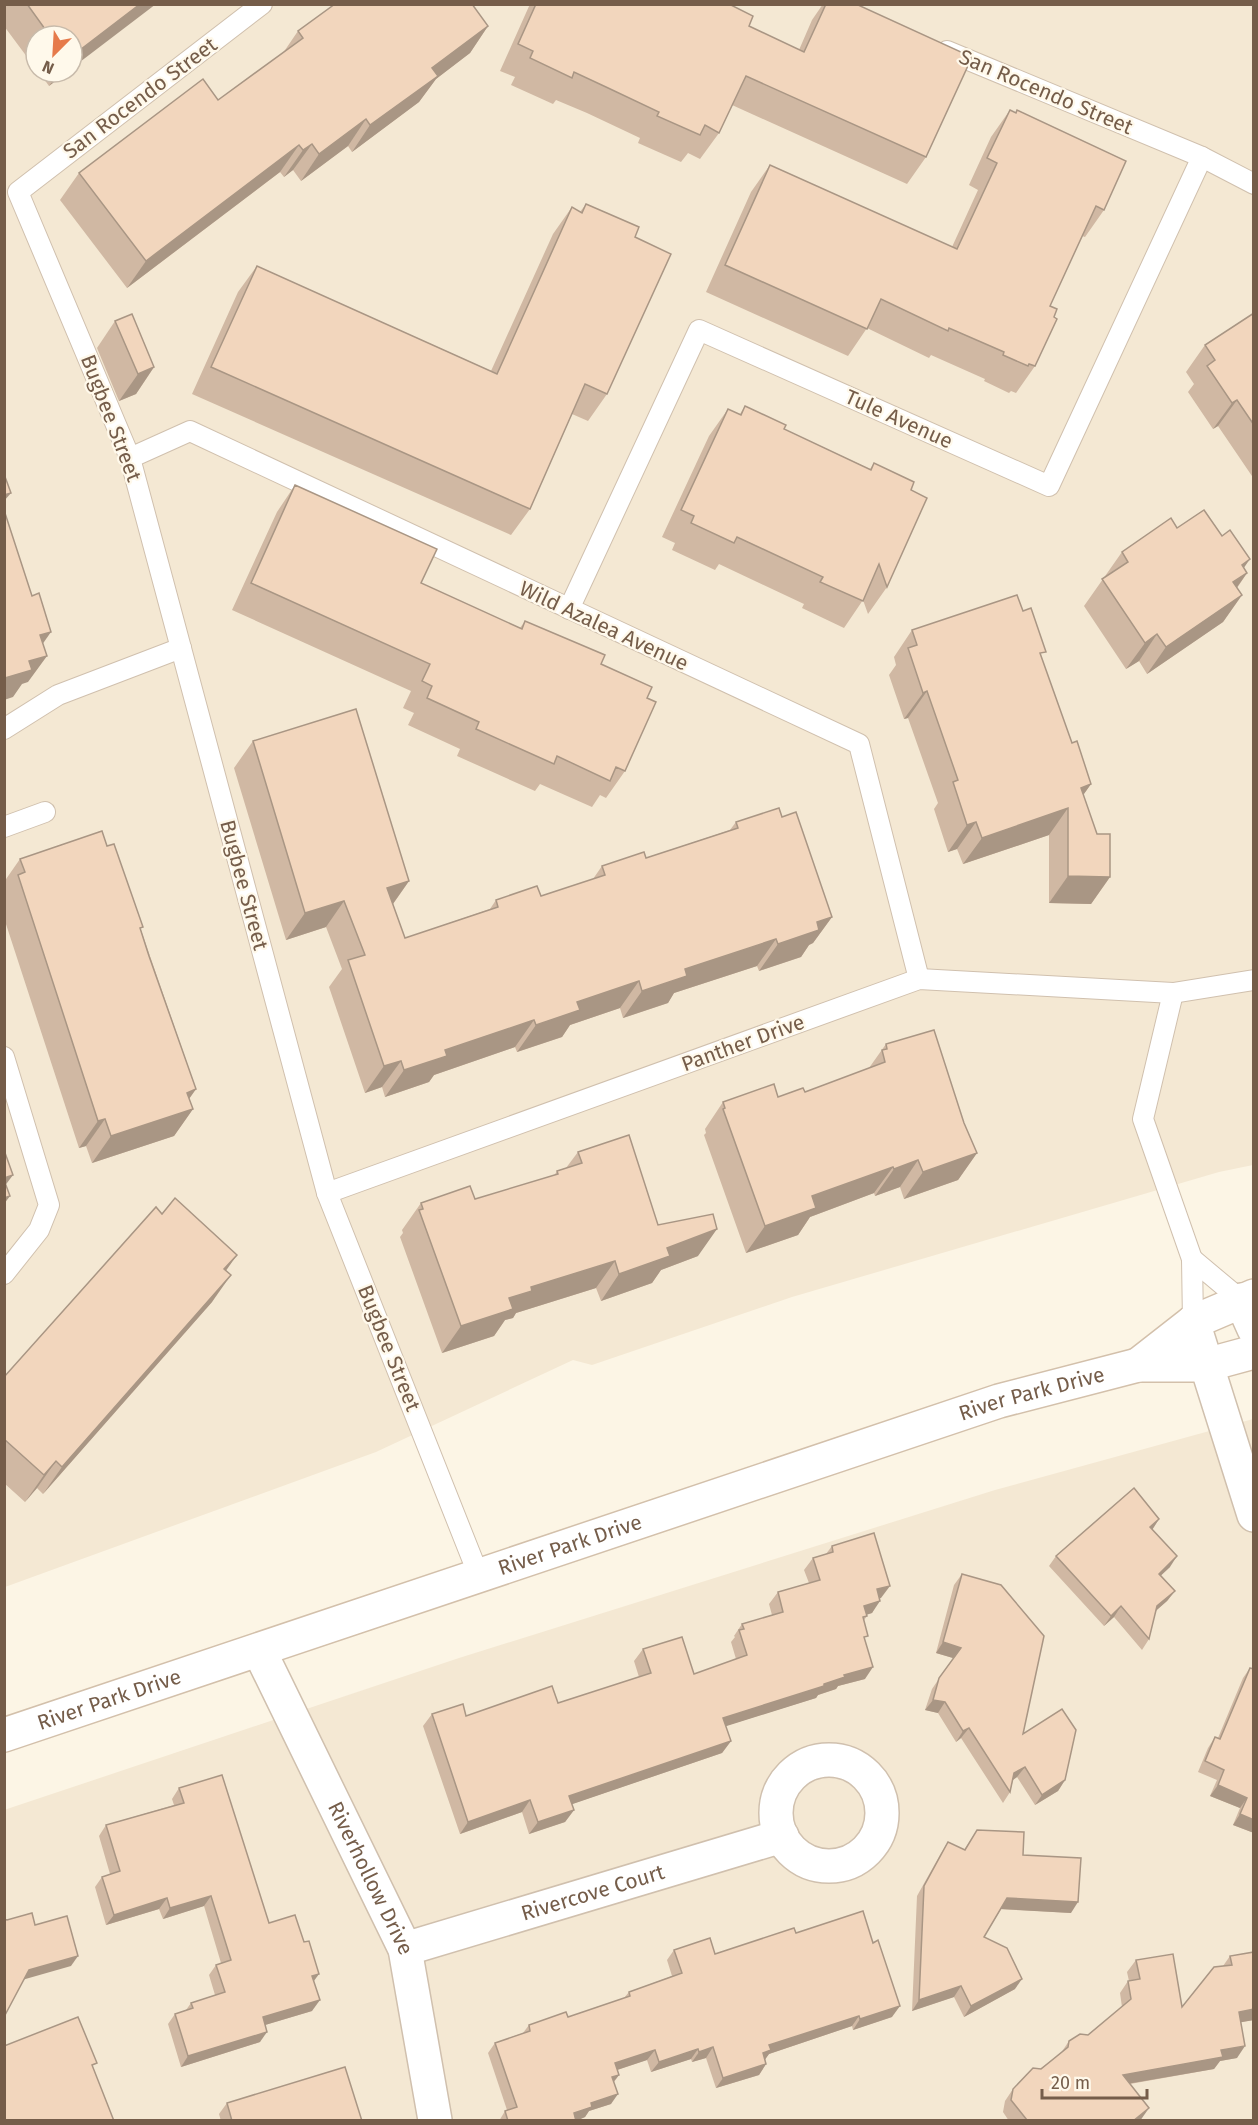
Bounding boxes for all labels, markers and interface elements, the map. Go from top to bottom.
north arrow [24,24,84,84]
street label: San Rocendo Street [58,31,222,164]
street label: San Rocendo Street [955,44,1137,140]
text: N [39,56,57,78]
street label: Bugbee Street [75,351,147,486]
street label: Tule Avenue [841,384,957,454]
street label: Wild Azalea Avenue [515,575,693,677]
street label: Bugbee Street [214,817,274,953]
street label: Panther Drive [678,1009,808,1077]
street label: Bugbee Street [352,1281,426,1415]
street label: River Park Drive [955,1361,1107,1427]
street label: River Park Drive [495,1509,645,1581]
street label: River Park Drive [34,1663,185,1736]
street label: Riverhollow Drive [322,1797,419,1959]
street label: Rivercove Court [518,1859,668,1926]
scale bar [1042,2062,1147,2100]
text: 20 m [1051,2072,1090,2094]

